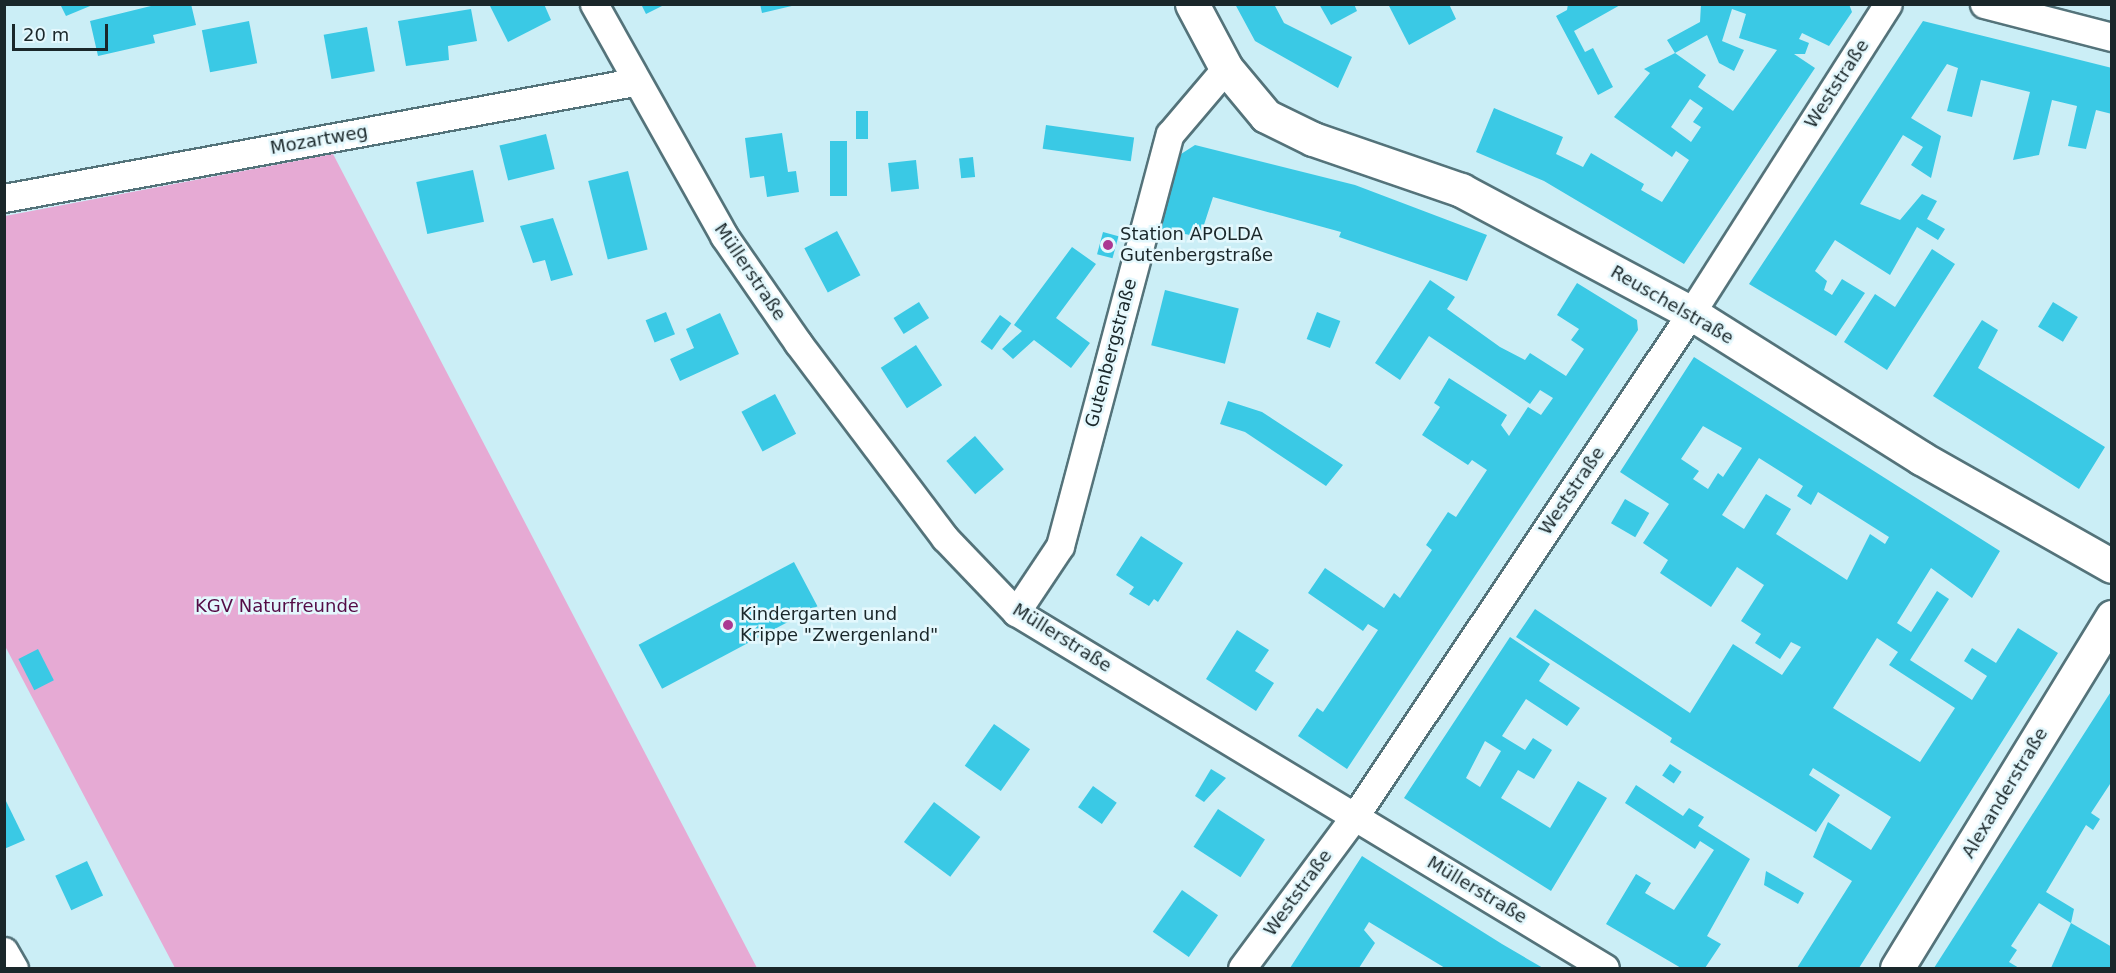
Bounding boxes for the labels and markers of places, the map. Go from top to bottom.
place label: Station APOLDA Gutenbergstraße [1120,224,1273,266]
marker: Station APOLDA Gutenbergstraße [1101,238,1115,252]
place label: Kindergarten und Krippe "Zwergenland" [740,604,938,646]
marker: Kindergarten und Krippe "Zwergenland" [721,618,735,632]

